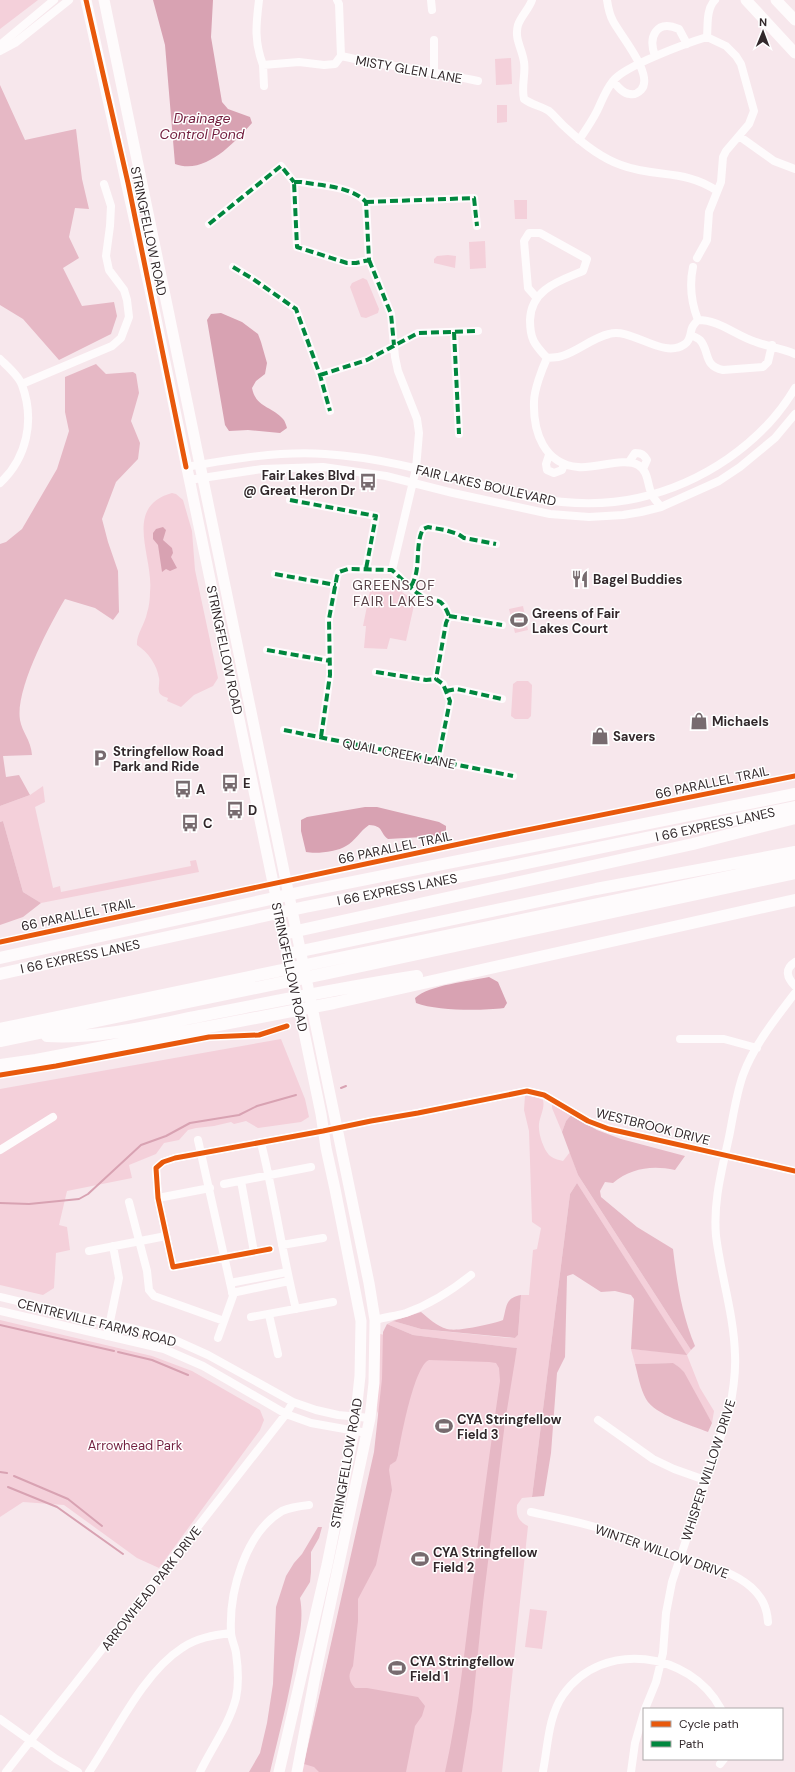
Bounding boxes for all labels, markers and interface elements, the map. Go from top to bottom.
north arrow [743,12,783,52]
text: N [759,15,767,29]
street label: MISTY GLEN LANE [354,52,464,87]
water label: Drainage Control Pond [159,109,245,143]
street label: STRINGFELLOW ROAD [126,165,171,297]
street label: FAIR LAKES BOULEVARD [414,461,558,510]
place label: Fair Lakes Blvd @ Great Heron Dr [243,467,356,499]
bus stop icon: Fair Lakes Blvd @ Great Heron Dr [358,472,378,492]
restaurant icon: Bagel Buddies [570,569,590,589]
place label: Bagel Buddies [593,571,682,588]
district label: GREENS OF FAIR LAKES [352,576,436,610]
street label: STRINGFELLOW ROAD [202,584,247,716]
place label: Greens of Fair Lakes Court [532,605,621,637]
sports icon: Greens of Fair Lakes Court [509,610,529,630]
shop icon: Michaels [689,711,709,731]
place label: Michaels [712,713,769,730]
shop icon: Savers [590,726,610,746]
place label: Savers [613,728,655,745]
street label: QUAIL CREEK LANE [341,734,457,773]
place label: Stringfellow Road Park and Ride [113,743,224,775]
parking icon: Stringfellow Road Park and Ride [90,748,110,768]
street label: 66 PARALLEL TRAIL [654,762,771,803]
bus stop icon: E [220,773,240,793]
place label: E [243,775,251,792]
bus stop icon: A [173,779,193,799]
place label: A [196,781,205,798]
bus stop icon: D [225,800,245,820]
place label: D [248,802,257,819]
street label: I 66 EXPRESS LANES [654,803,777,845]
bus stop icon: C [180,813,200,833]
place label: C [203,815,213,832]
street label: 66 PARALLEL TRAIL [337,827,454,868]
street label: I 66 EXPRESS LANES [336,870,459,909]
street label: 66 PARALLEL TRAIL [20,894,137,935]
street label: STRINGFELLOW ROAD [267,901,312,1033]
street label: I 66 EXPRESS LANES [19,935,142,977]
street label: WESTBROOK DRIVE [594,1104,712,1149]
street label: CENTREVILLE FARMS ROAD [16,1294,178,1350]
street label: STRINGFELLOW ROAD [327,1397,366,1529]
street label: WHISPER WILLOW DRIVE [678,1397,739,1543]
place label: CYA Stringfellow Field 3 [457,1411,562,1443]
sports icon: CYA Stringfellow Field 3 [434,1416,454,1436]
park label: Arrowhead Park [88,1437,183,1454]
street label: WINTER WILLOW DRIVE [593,1521,731,1582]
street label: ARROWHEAD PARK DRIVE [98,1523,205,1654]
place label: CYA Stringfellow Field 2 [433,1544,538,1576]
sports icon: CYA Stringfellow Field 2 [410,1549,430,1569]
place label: CYA Stringfellow Field 1 [410,1653,515,1685]
sports icon: CYA Stringfellow Field 1 [387,1658,407,1678]
legend [643,1708,783,1760]
text: Cycle path [679,1716,739,1732]
text: Path [679,1736,704,1752]

